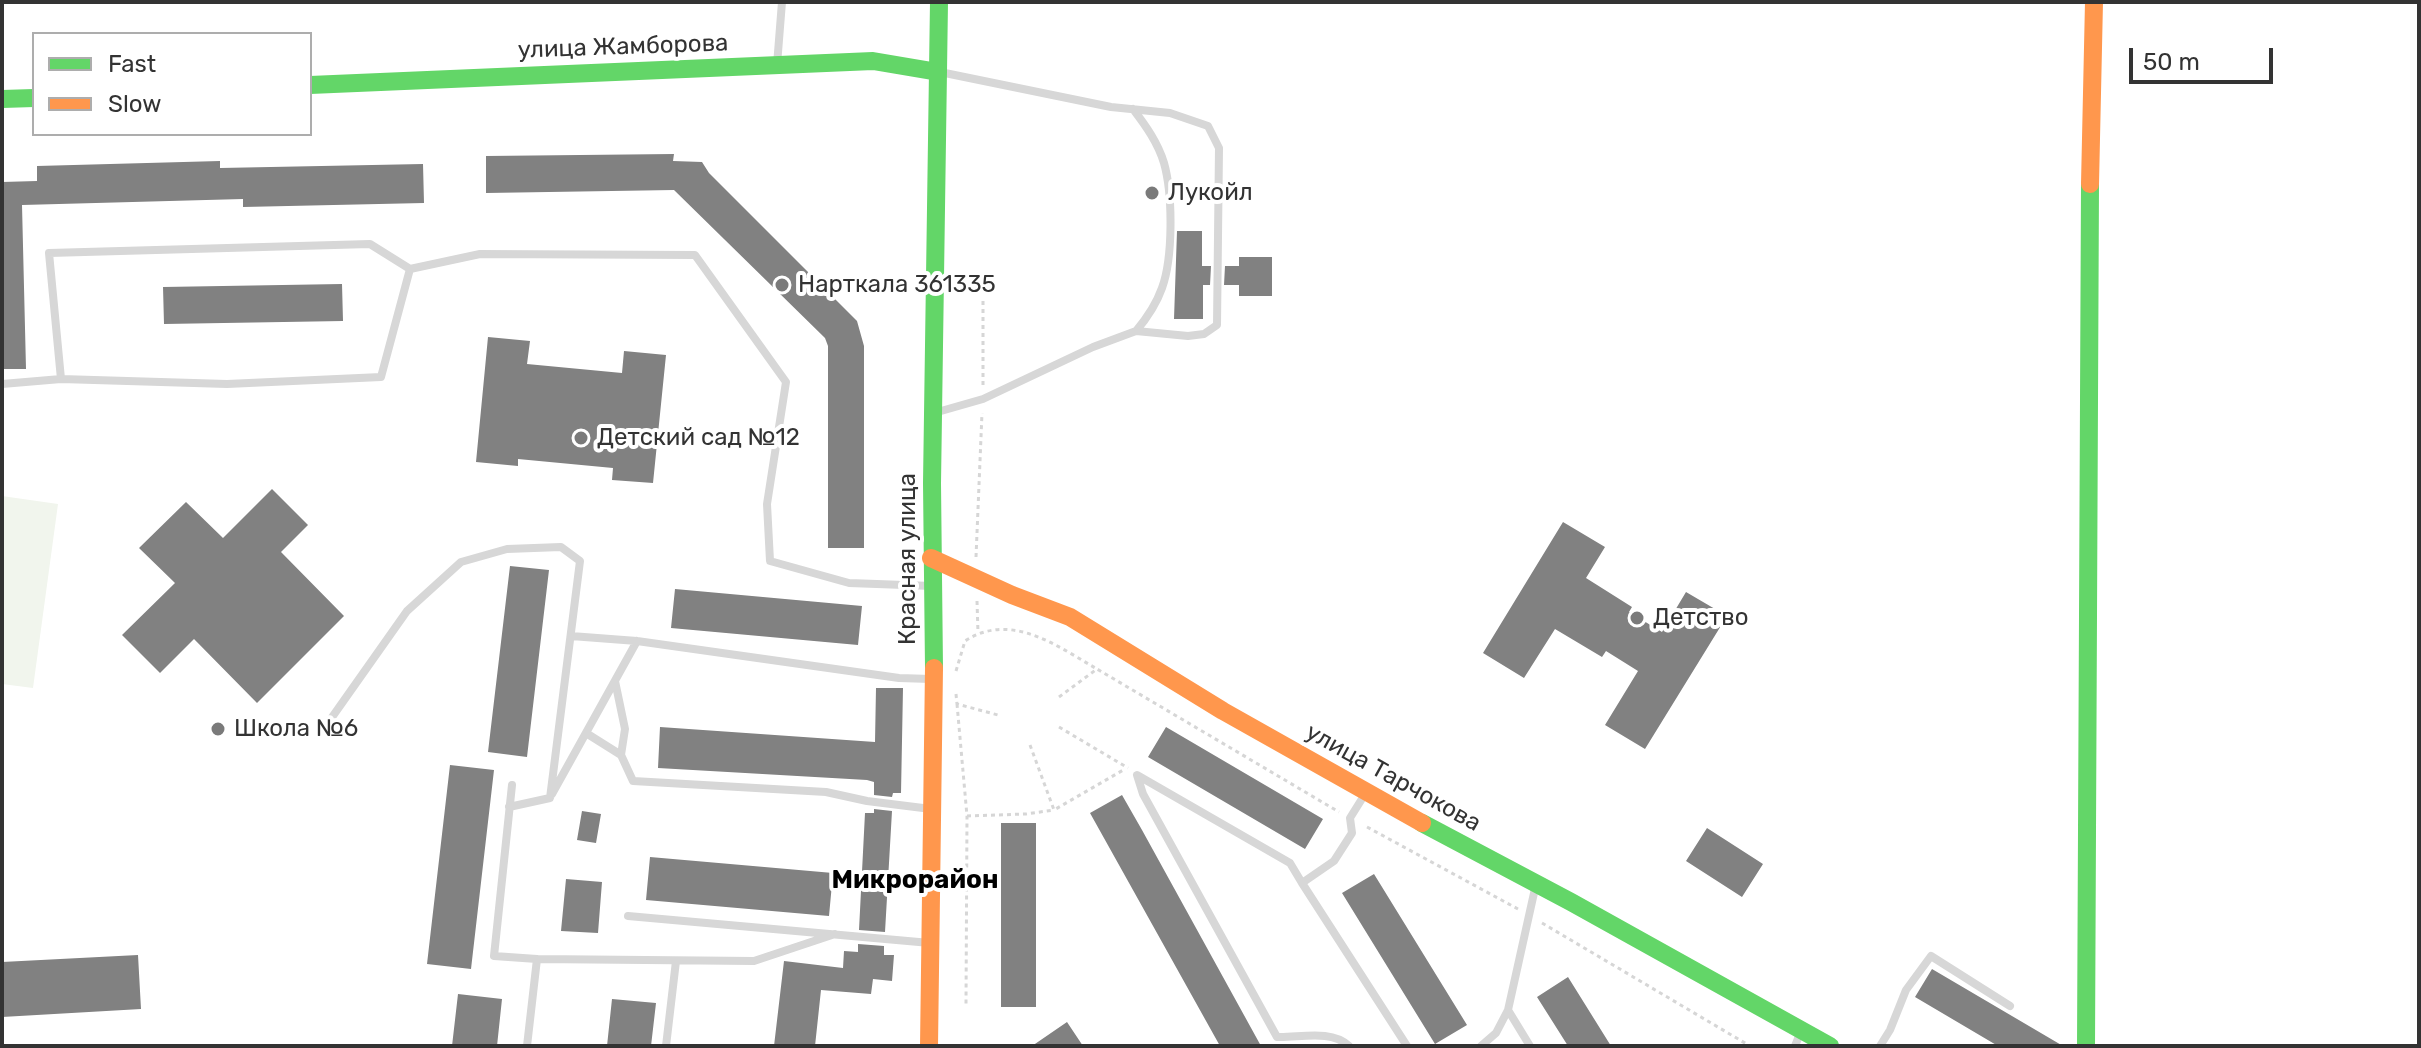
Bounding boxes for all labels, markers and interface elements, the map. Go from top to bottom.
street label: улица Жамборова [517,29,729,65]
legend [32,32,312,136]
scale bar [2133,32,2277,82]
text: 50 m [2143,48,2200,76]
text: Fast [108,50,156,78]
text: Slow [108,90,161,118]
place label: Лукойл [1168,179,1253,207]
marker: Лукойл [1143,184,1161,202]
place label: Нарткала 361335 [798,271,996,299]
marker: Нарткала 361335 [773,276,791,294]
place label: Детский сад №12 [597,424,800,452]
marker: Детский сад №12 [572,429,590,447]
street label: Красная улица [894,473,922,645]
place label: Детство [1653,604,1748,632]
marker: Детство [1628,609,1646,627]
place label: Школа №6 [234,715,358,743]
street label: улица Тарчокова [1300,718,1486,838]
marker: Школа №6 [209,720,227,738]
district label: Микрорайон [832,864,998,896]

